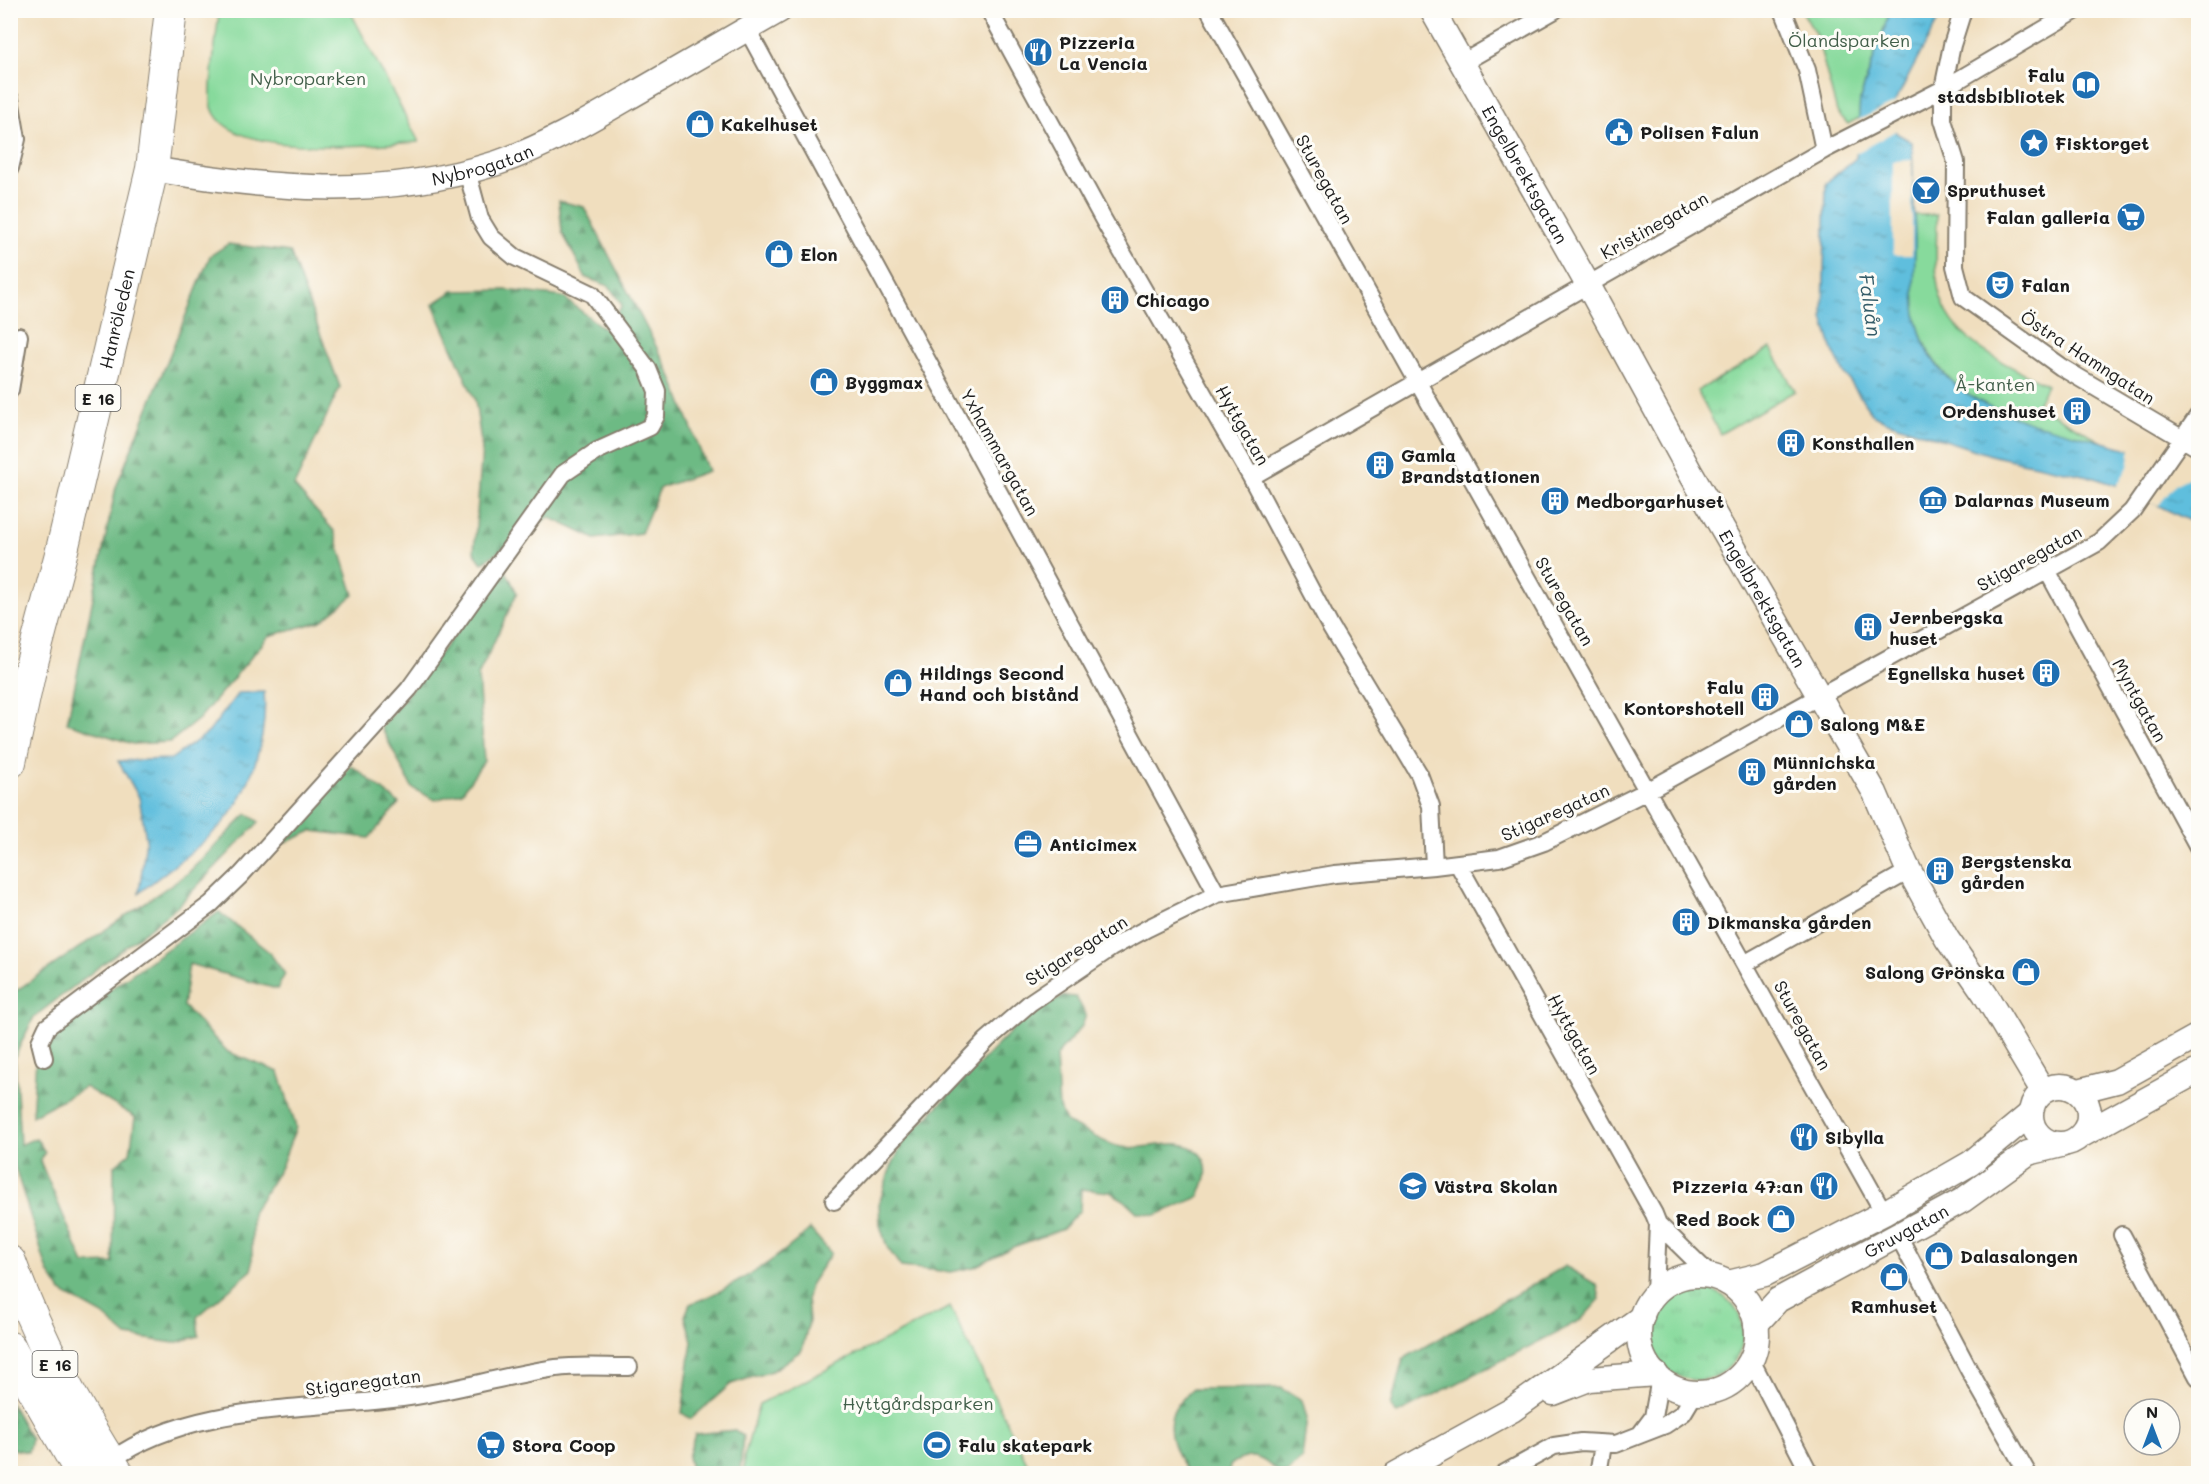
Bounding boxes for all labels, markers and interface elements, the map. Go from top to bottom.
park label: Ölandsparken [1788,28,1910,52]
place label: Pizzeria La Vencia [1059,30,1148,75]
restaurant icon: Pizzeria La Vencia [1022,36,1054,68]
place label: Falu stadsbibliotek [1937,63,2065,108]
park label: Nybroparken [250,66,366,90]
library icon: Falu stadsbibliotek [2070,69,2102,101]
street label: Engelbrektsgatan [1477,101,1574,248]
shop icon: Kakelhuset [684,108,716,140]
place label: Kakelhuset [721,112,818,136]
public building icon: Polisen Falun [1603,116,1635,148]
place label: Polisen Falun [1640,120,1759,144]
place icon: Fisktorget [2018,127,2050,159]
street label: Sturegatan [1291,130,1359,228]
place label: Fisktorget [2055,131,2149,155]
street label: Nybrogatan [430,138,537,191]
bar icon: Spruthuset [1910,174,1942,206]
place label: Spruthuset [1947,178,2046,202]
street label: Kristinegatan [1596,186,1712,264]
supermarket icon: Falan galleria [2115,201,2147,233]
place label: Falan galleria [1986,205,2110,229]
shop icon: Elon [763,238,795,270]
place label: Elon [800,242,838,266]
street label: Hanröleden [93,266,140,371]
theatre icon: Falan [1984,269,2016,301]
water label: Faluån [1854,272,1888,338]
place label: Falan [2021,273,2070,297]
building icon: Chicago [1099,284,1131,316]
place label: Chicago [1136,288,1209,312]
street label: Östra Hamngatan [2016,304,2160,410]
shop icon: Byggmax [808,366,840,398]
place label: Byggmax [845,370,923,394]
park label: Å-kanten [1955,372,2035,396]
street label: Hyttgatan [1210,381,1276,469]
street label: Yxhammargatan [955,384,1045,520]
road number: E 16 [76,385,120,411]
building icon: Ordenshuset [2061,395,2093,427]
place label: Ordenshuset [1942,399,2056,423]
building icon: Konsthallen [1775,427,1807,459]
place label: Konsthallen [1812,431,1914,455]
place label: Gamla Brandstationen [1401,443,1540,488]
building icon: Gamla Brandstationen [1364,449,1396,481]
museum icon: Dalarnas Museum [1917,484,1949,516]
building icon: Medborgarhuset [1539,485,1571,517]
place label: Dalarnas Museum [1954,488,2109,512]
place label: Medborgarhuset [1576,489,1724,513]
street label: Stigaregatan [1972,519,2086,597]
street label: Engelbrektsgatan [1714,525,1812,672]
street label: Sturegatan [1530,552,1600,650]
place label: Jernbergska huset [1889,605,2003,650]
building icon: Jernbergska huset [1852,611,1884,643]
street label: Myntgatan [2107,654,2173,746]
building icon: Egnellska huset [2030,657,2062,689]
place label: Hildings Second Hand och bistånd [919,661,1079,706]
place label: Egnellska huset [1887,661,2025,685]
shop icon: Hildings Second Hand och bistånd [882,667,914,699]
place label: Falu Kontorshotell [1624,675,1744,720]
building icon: Falu Kontorshotell [1749,681,1781,713]
shop icon: Salong M&E [1783,708,1815,740]
place label: Salong M&E [1820,712,1925,736]
place label: Münnichska gården [1773,750,1876,795]
building icon: Münnichska gården [1736,756,1768,788]
street label: Stigaregatan [1497,777,1613,847]
office icon: Anticimex [1012,828,1044,860]
place label: Anticimex [1049,832,1137,856]
place label: Bergstenska gården [1961,849,2072,894]
building icon: Bergstenska gården [1924,855,1956,887]
building icon: Dikmanska gården [1670,906,1702,938]
street label: Stigaregatan [1020,909,1132,991]
place label: Dikmanska gården [1707,910,1871,934]
shop icon: Salong Grönska [2010,956,2042,988]
place label: Salong Grönska [1865,960,2005,984]
street label: Sturegatan [1769,976,1837,1074]
street label: Hyttgatan [1543,989,1607,1079]
restaurant icon: Sibylla [1788,1121,1820,1153]
place label: Sibylla [1825,1125,1884,1149]
school or university icon: Västra Skolan [1397,1170,1429,1202]
restaurant icon: Pizzeria 47:an [1808,1170,1840,1202]
place label: Västra Skolan [1434,1174,1558,1198]
place label: Pizzeria 47:an [1672,1174,1803,1198]
street label: Gruvgatan [1860,1198,1952,1263]
shop icon: Red Bock [1765,1203,1797,1235]
place label: Red Bock [1675,1207,1760,1231]
shop icon: Dalasalongen [1923,1240,1955,1272]
place label: Dalasalongen [1960,1244,2078,1268]
shop icon: Ramhuset [1878,1261,1910,1293]
place label: Ramhuset [1851,1294,1937,1318]
road number: E 16 [32,1351,78,1377]
street label: Stigaregatan [304,1363,422,1401]
park label: Hyttgårdsparken [843,1391,993,1415]
north arrow [2122,1397,2182,1457]
text: N [2146,1401,2158,1422]
supermarket icon: Stora Coop [475,1429,507,1461]
sports icon: Falu skatepark [921,1429,953,1461]
place label: Stora Coop [512,1433,616,1457]
place label: Falu skatepark [958,1433,1092,1457]

